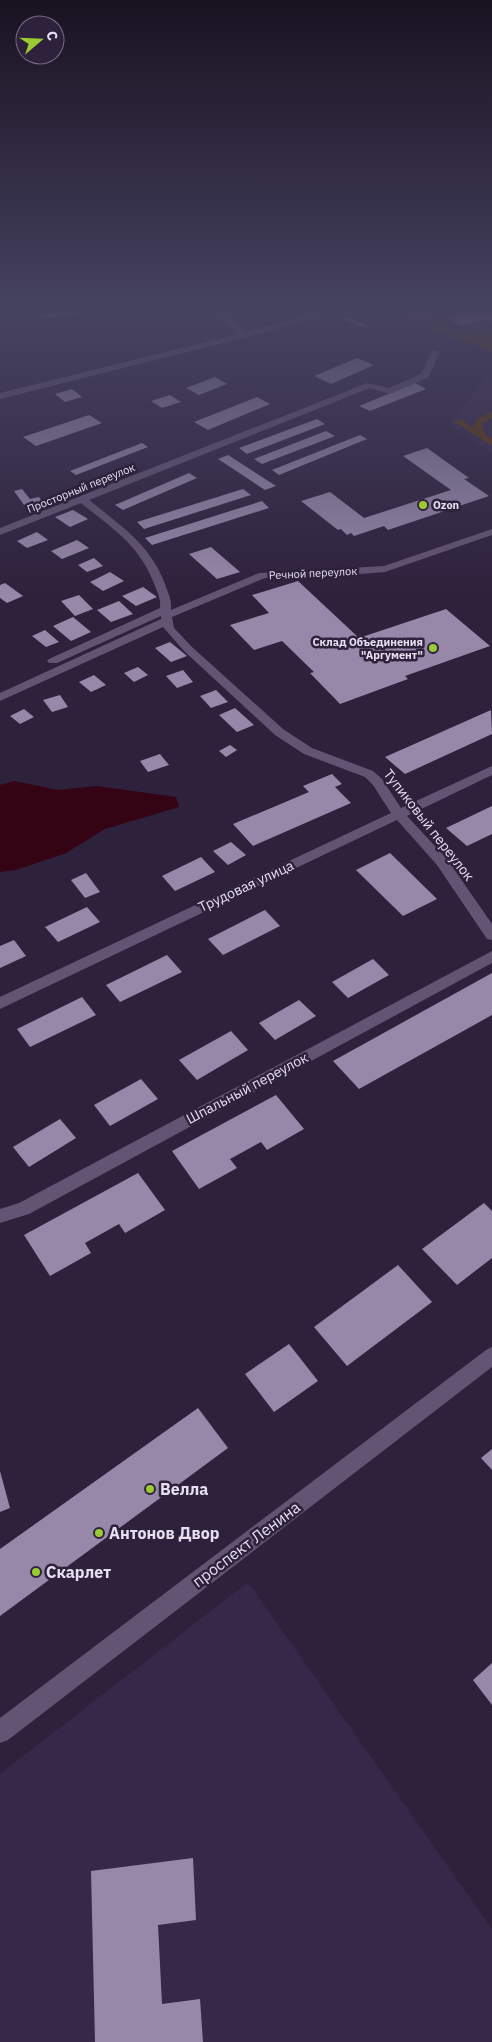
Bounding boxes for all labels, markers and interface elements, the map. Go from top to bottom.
north arrow [15,15,65,65]
text: С [42,29,62,43]
street label: Просторный переулок [25,460,137,516]
place label: Ozon [433,498,459,512]
marker: Ozon [417,499,429,511]
street label: Речной переулок [268,564,358,582]
place label: Склад Объединения "Аргумент" [312,635,423,662]
marker: Склад Объединения "Аргумент" [427,642,439,654]
street label: Тупиковый переулок [380,765,478,885]
street label: Трудовая улица [195,856,297,916]
street label: Шпальный переулок [183,1048,311,1128]
place label: Велла [160,1479,208,1499]
marker: Велла [144,1483,156,1495]
street label: проспект Ленина [188,1497,304,1591]
place label: Антонов Двор [109,1523,220,1543]
marker: Антонов Двор [93,1527,105,1539]
place label: Скарлет [46,1562,111,1582]
marker: Скарлет [30,1566,42,1578]

